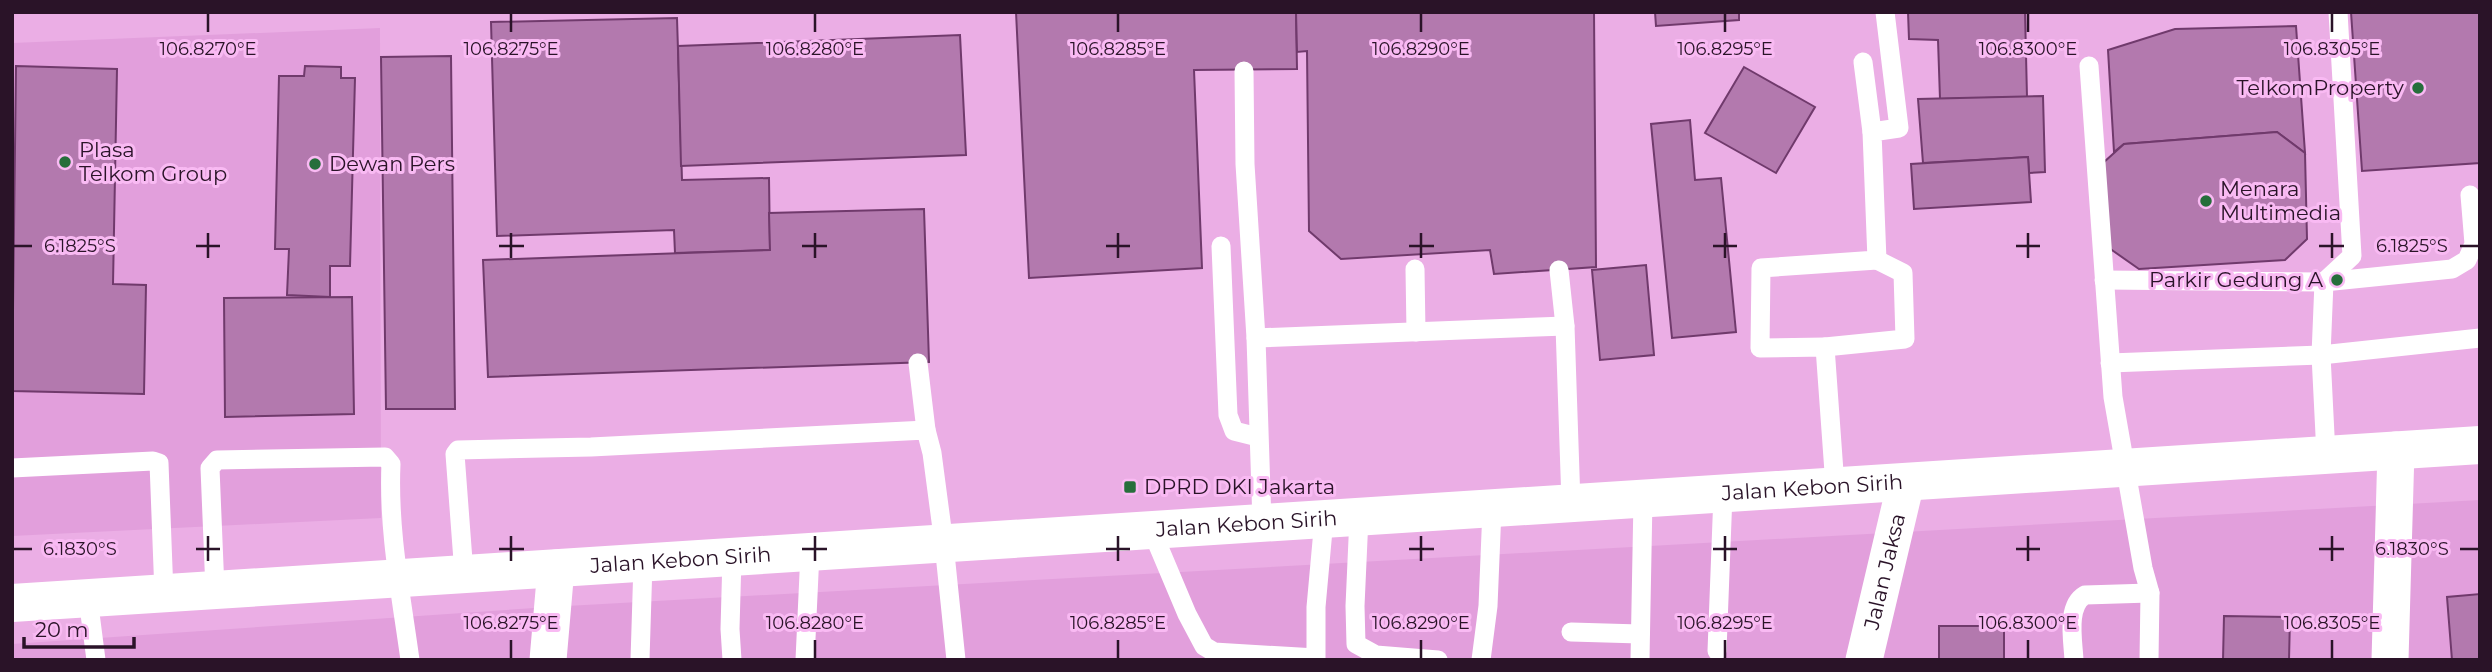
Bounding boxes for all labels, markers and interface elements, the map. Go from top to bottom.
text: 106.8270°E [159,38,257,60]
text: 106.8275°E [464,38,559,60]
text: 106.8280°E [766,38,864,60]
text: 106.8285°E [1070,38,1166,60]
text: 106.8290°E [1372,38,1470,60]
text: 106.8295°E [1677,38,1773,60]
text: 106.8300°E [1979,38,2077,60]
text: 106.8305°E [2284,38,2380,60]
place label: TelkomProperty [2236,75,2405,100]
marker: TelkomProperty [2410,80,2426,96]
place label: Plasa Telkom Group [79,137,227,186]
place label: Dewan Pers [329,151,455,176]
marker: Plasa Telkom Group [57,154,73,170]
marker: Dewan Pers [307,156,323,172]
place label: Menara Multimedia [2220,176,2341,225]
marker: Menara Multimedia [2198,193,2214,209]
text: 6.1825°S [44,235,116,257]
text: 6.1825°S [2376,235,2448,257]
place label: Parkir Gedung A [2149,267,2324,292]
marker: Parkir Gedung A [2329,272,2345,288]
street label: Jalan Kebon Sirih [1720,469,1904,506]
place label: DPRD DKI Jakarta [1144,474,1335,499]
marker: DPRD DKI Jakarta [1122,479,1138,495]
street label: Jalan Kebon Sirih [1154,505,1338,542]
street label: Jalan Jaksa [1858,511,1910,633]
text: 6.1830°S [43,538,117,560]
text: 6.1830°S [2375,538,2449,560]
street label: Jalan Kebon Sirih [588,541,772,578]
scale bar [24,606,135,650]
text: 106.8275°E [464,612,559,634]
text: 106.8280°E [766,612,864,634]
text: 106.8285°E [1070,612,1166,634]
text: 106.8290°E [1372,612,1470,634]
text: 106.8295°E [1677,612,1773,634]
text: 106.8300°E [1979,612,2077,634]
text: 106.8305°E [2284,612,2380,634]
text: 20 m [35,617,89,642]

